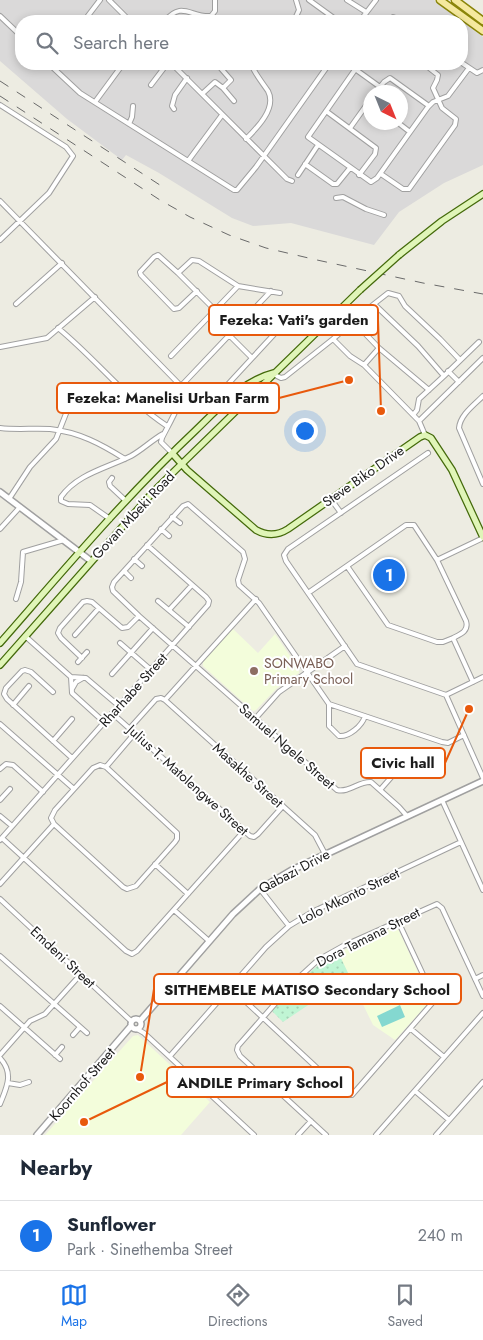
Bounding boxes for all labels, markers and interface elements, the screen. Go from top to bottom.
search box [15,15,468,70]
icon: search [33,29,61,57]
text: Search here [73,29,169,56]
north arrow [363,85,408,130]
callout: Fezeka: Vati's garden [209,305,378,335]
text: Fezeka: Vati's garden [219,309,369,331]
callout: Fezeka: Manelisi Urban Farm [57,383,279,413]
text: Fezeka: Manelisi Urban Farm [67,387,269,409]
your location [292,418,318,444]
street label: Steve Biko Drive [318,440,408,512]
street label: Govan Mbeki Road [87,467,179,563]
pin: 1 [373,556,405,594]
street label: Rharhabe Street [94,648,172,731]
place label: SONWABO Primary School [264,653,353,689]
marker: SONWABO Primary School [248,665,260,677]
street label: Samuel Ngele Street [235,699,340,794]
street label: Julius T. Matolengwe Street [121,719,254,840]
street label: Masakhe Street [208,738,288,813]
callout: Civic hall [361,748,445,778]
text: Civic hall [371,752,435,774]
street label: Qabazi Drive [255,844,333,898]
street label: Lolo Mkonto Street [295,863,403,929]
street label: Dora Tamana Street [313,902,424,972]
street label: Emdeni Street [26,922,100,993]
callout: SITHEMBELE MATISO Secondary School [154,974,461,1004]
text: SITHEMBELE MATISO Secondary School [164,979,450,1001]
street label: Koornhof Street [44,1042,120,1125]
callout: ANDILE Primary School [167,1067,353,1097]
text: ANDILE Primary School [176,1072,343,1094]
text: Nearby [20,1153,92,1183]
text: Sunflower [67,1211,156,1238]
text: 1 [32,1224,40,1247]
text: 240 m [418,1224,463,1247]
text: Park · Sinethemba Street [67,1238,232,1261]
tab: Map [60,1281,88,1331]
tab: Directions [208,1281,267,1331]
tab: Saved [387,1281,423,1331]

